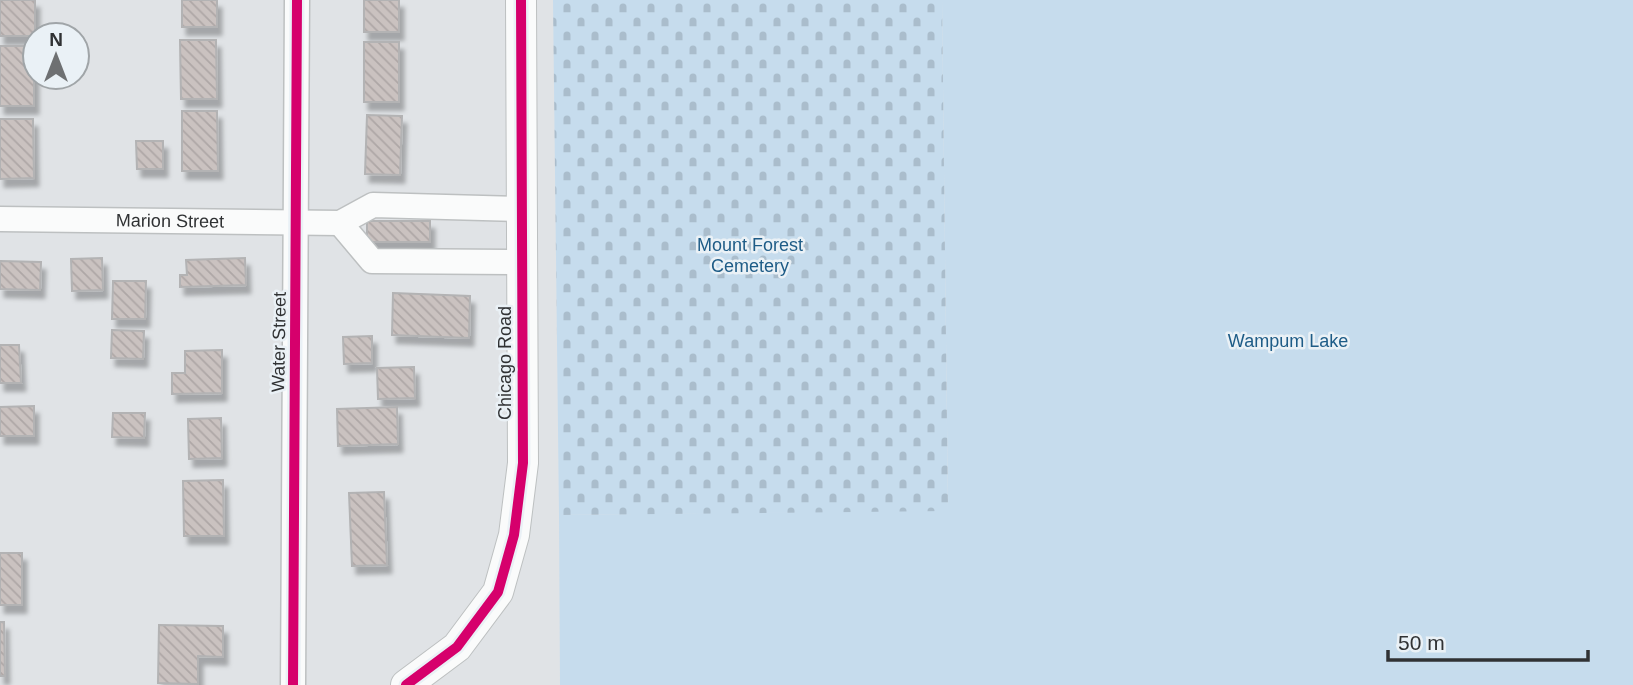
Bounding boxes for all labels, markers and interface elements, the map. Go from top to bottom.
north arrow [21,21,91,91]
text: N [49,29,63,50]
street label: Marion Street [116,210,224,232]
park label: Mount Forest Cemetery [697,235,803,276]
street label: Water Street [268,292,290,392]
street label: Chicago Road [495,306,515,420]
park label: Wampum Lake [1228,331,1348,351]
scale bar [1388,618,1588,662]
text: 50 m [1398,631,1445,654]

